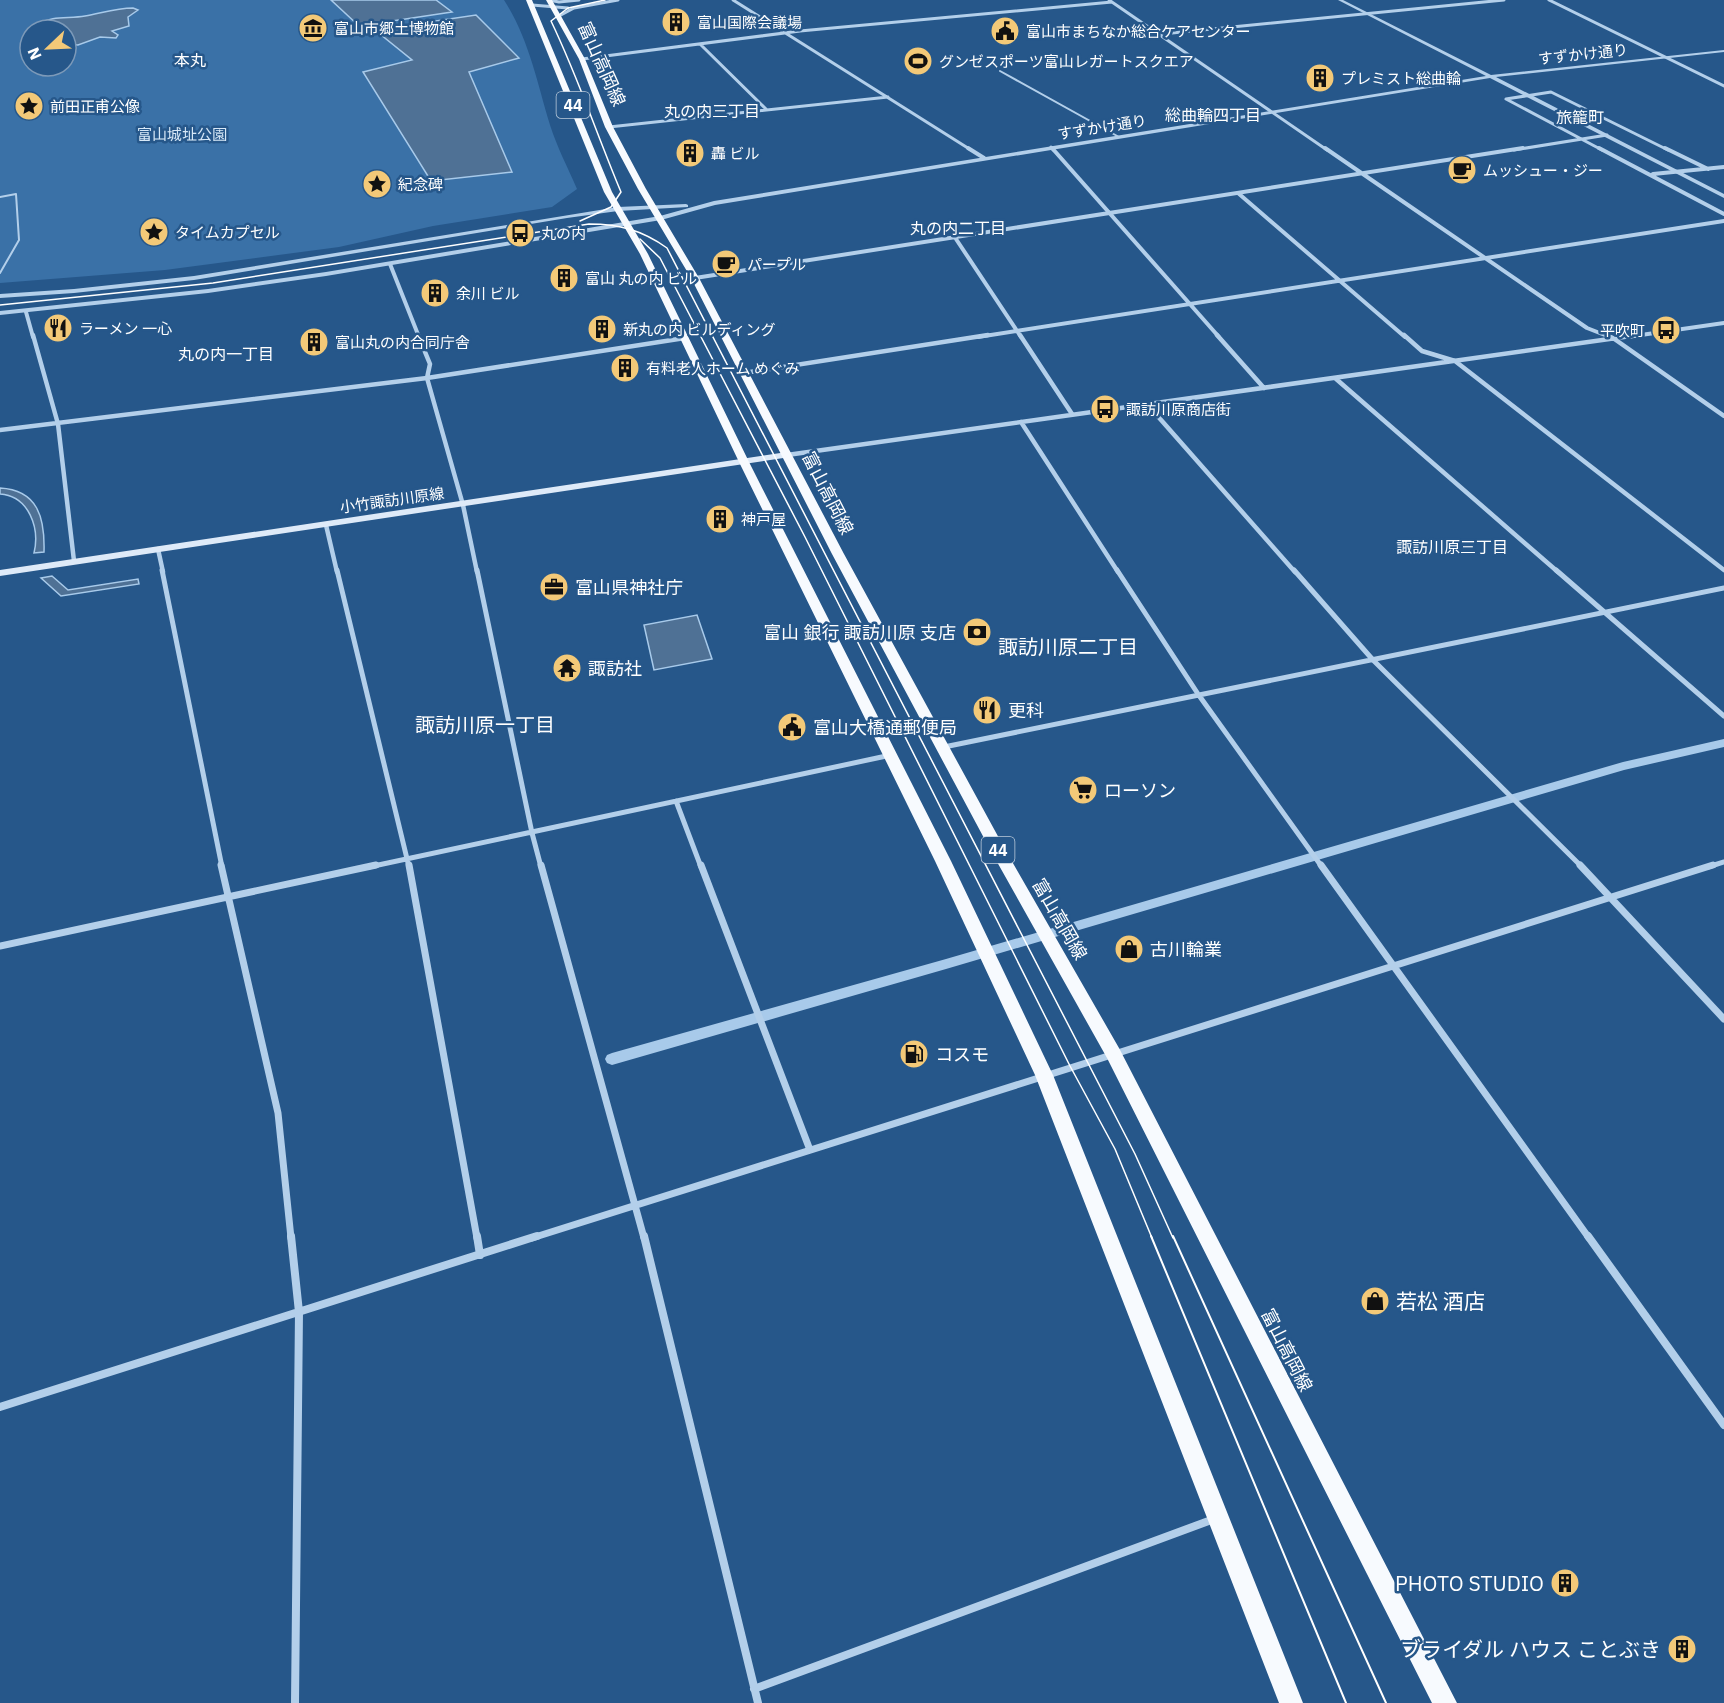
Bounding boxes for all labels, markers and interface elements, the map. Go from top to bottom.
building icon: 富山国際会議場 [660,6,692,38]
museum icon: 富山市郷土博物館 [297,12,329,44]
place label: 富山国際会議場 [697,13,802,32]
public building icon: 富山市まちなか総合ケアセンター [989,15,1021,47]
north arrow [18,18,78,78]
street label: 富山高岡線 [573,18,631,110]
place label: 富山市郷土博物館 [334,19,454,38]
place label: 富山市まちなか総合ケアセンター [1026,22,1251,41]
street label: すずかけ通り [1537,40,1629,68]
text: N [23,45,46,63]
sports icon: グンゼスポーツ富山レガートスクエア [902,45,934,77]
district label: 本丸 [174,50,206,70]
place label: グンゼスポーツ富山レガートスクエア [939,52,1194,71]
building icon: プレミスト総曲輪 [1304,62,1336,94]
place label: プレミスト総曲輪 [1341,69,1461,88]
place icon: 前田正甫公像 [13,90,45,122]
road number: 44 [556,92,590,118]
place label: 前田正甫公像 [50,97,140,116]
district label: 丸の内三丁目 [664,101,760,121]
district label: 総曲輪四丁目 [1165,105,1261,125]
district label: 旅籠町 [1556,107,1604,127]
street label: すずかけ通り [1056,111,1148,143]
park label: 富山城址公園 [137,125,227,144]
building icon: 轟 ビル [674,137,706,169]
place label: 轟 ビル [711,144,760,163]
cafe icon: ムッシュー・ジー [1446,154,1478,186]
place label: ムッシュー・ジー [1483,161,1603,180]
place icon: 紀念碑 [361,168,393,200]
place label: 紀念碑 [398,175,443,194]
place icon: タイムカプセル [138,216,170,248]
bus stop icon: 丸の内 [504,217,536,249]
district label: 丸の内二丁目 [910,218,1006,238]
place label: タイムカプセル [175,223,280,242]
place label: 丸の内 [541,224,586,243]
cafe icon: パープル [710,248,742,280]
place label: パープル [747,255,806,274]
building icon: 富山 丸の内 ビル [548,262,580,294]
place label: 富山 丸の内 ビル [585,269,697,288]
building icon: 余川 ビル [419,277,451,309]
place label: 余川 ビル [456,284,520,303]
restaurant icon: ラーメン 一心 [42,312,74,344]
building icon: 新丸の内 ビルディング [586,313,618,345]
bus stop icon: 平吹町 [1650,314,1682,346]
place label: ラーメン 一心 [79,319,172,338]
place label: 新丸の内 ビルディング [623,320,776,339]
place label: 平吹町 [1600,321,1645,340]
building icon: 富山丸の内合同庁舎 [298,326,330,358]
place label: 富山丸の内合同庁舎 [335,333,470,352]
district label: 丸の内一丁目 [178,344,274,364]
building icon: 有料老人ホーム めぐみ [609,352,641,384]
place label: 有料老人ホーム めぐみ [646,359,800,378]
bus stop icon: 諏訪川原商店街 [1089,393,1121,425]
place label: 諏訪川原商店街 [1126,400,1231,419]
street label: 富山高岡線 [797,448,859,538]
street label: 小竹諏訪川原線 [339,483,445,517]
building icon: 神戸屋 [704,503,736,535]
place label: 神戸屋 [741,510,786,529]
district label: 諏訪川原三丁目 [1396,537,1508,557]
office icon: 富山県神社庁 [538,571,570,603]
place label: 富山県神社庁 [575,576,683,599]
bank icon: 富山 銀行 諏訪川原 支店 [961,616,993,648]
place label: 富山 銀行 諏訪川原 支店 [763,621,956,644]
district label: 諏訪川原二丁目 [998,633,1138,660]
temple icon: 諏訪社 [551,652,583,684]
place label: 諏訪社 [588,657,642,680]
restaurant icon: 更科 [971,694,1003,726]
place label: 更科 [1008,699,1044,722]
district label: 諏訪川原一丁目 [415,711,555,738]
public building icon: 富山大橋通郵便局 [776,711,808,743]
place label: 富山大橋通郵便局 [813,716,957,739]
supermarket icon: ローソン [1067,774,1099,806]
place label: ローソン [1104,779,1176,802]
road number: 44 [982,837,1014,863]
street label: 富山高岡線 [1028,874,1092,964]
shop icon: 古川輪業 [1113,933,1145,965]
place label: 古川輪業 [1150,938,1222,961]
fuel station icon: コスモ [898,1038,930,1070]
place label: コスモ [935,1043,989,1066]
shop icon: 若松 酒店 [1359,1285,1391,1317]
place label: 若松 酒店 [1396,1287,1485,1315]
street label: 富山高岡線 [1256,1305,1318,1395]
building icon: PHOTO STUDIO [1549,1567,1581,1599]
place label: PHOTO STUDIO [1395,1569,1544,1597]
building icon: ブライダル ハウス ことぶき [1666,1633,1698,1665]
place label: ブライダル ハウス ことぶき [1400,1635,1661,1663]

